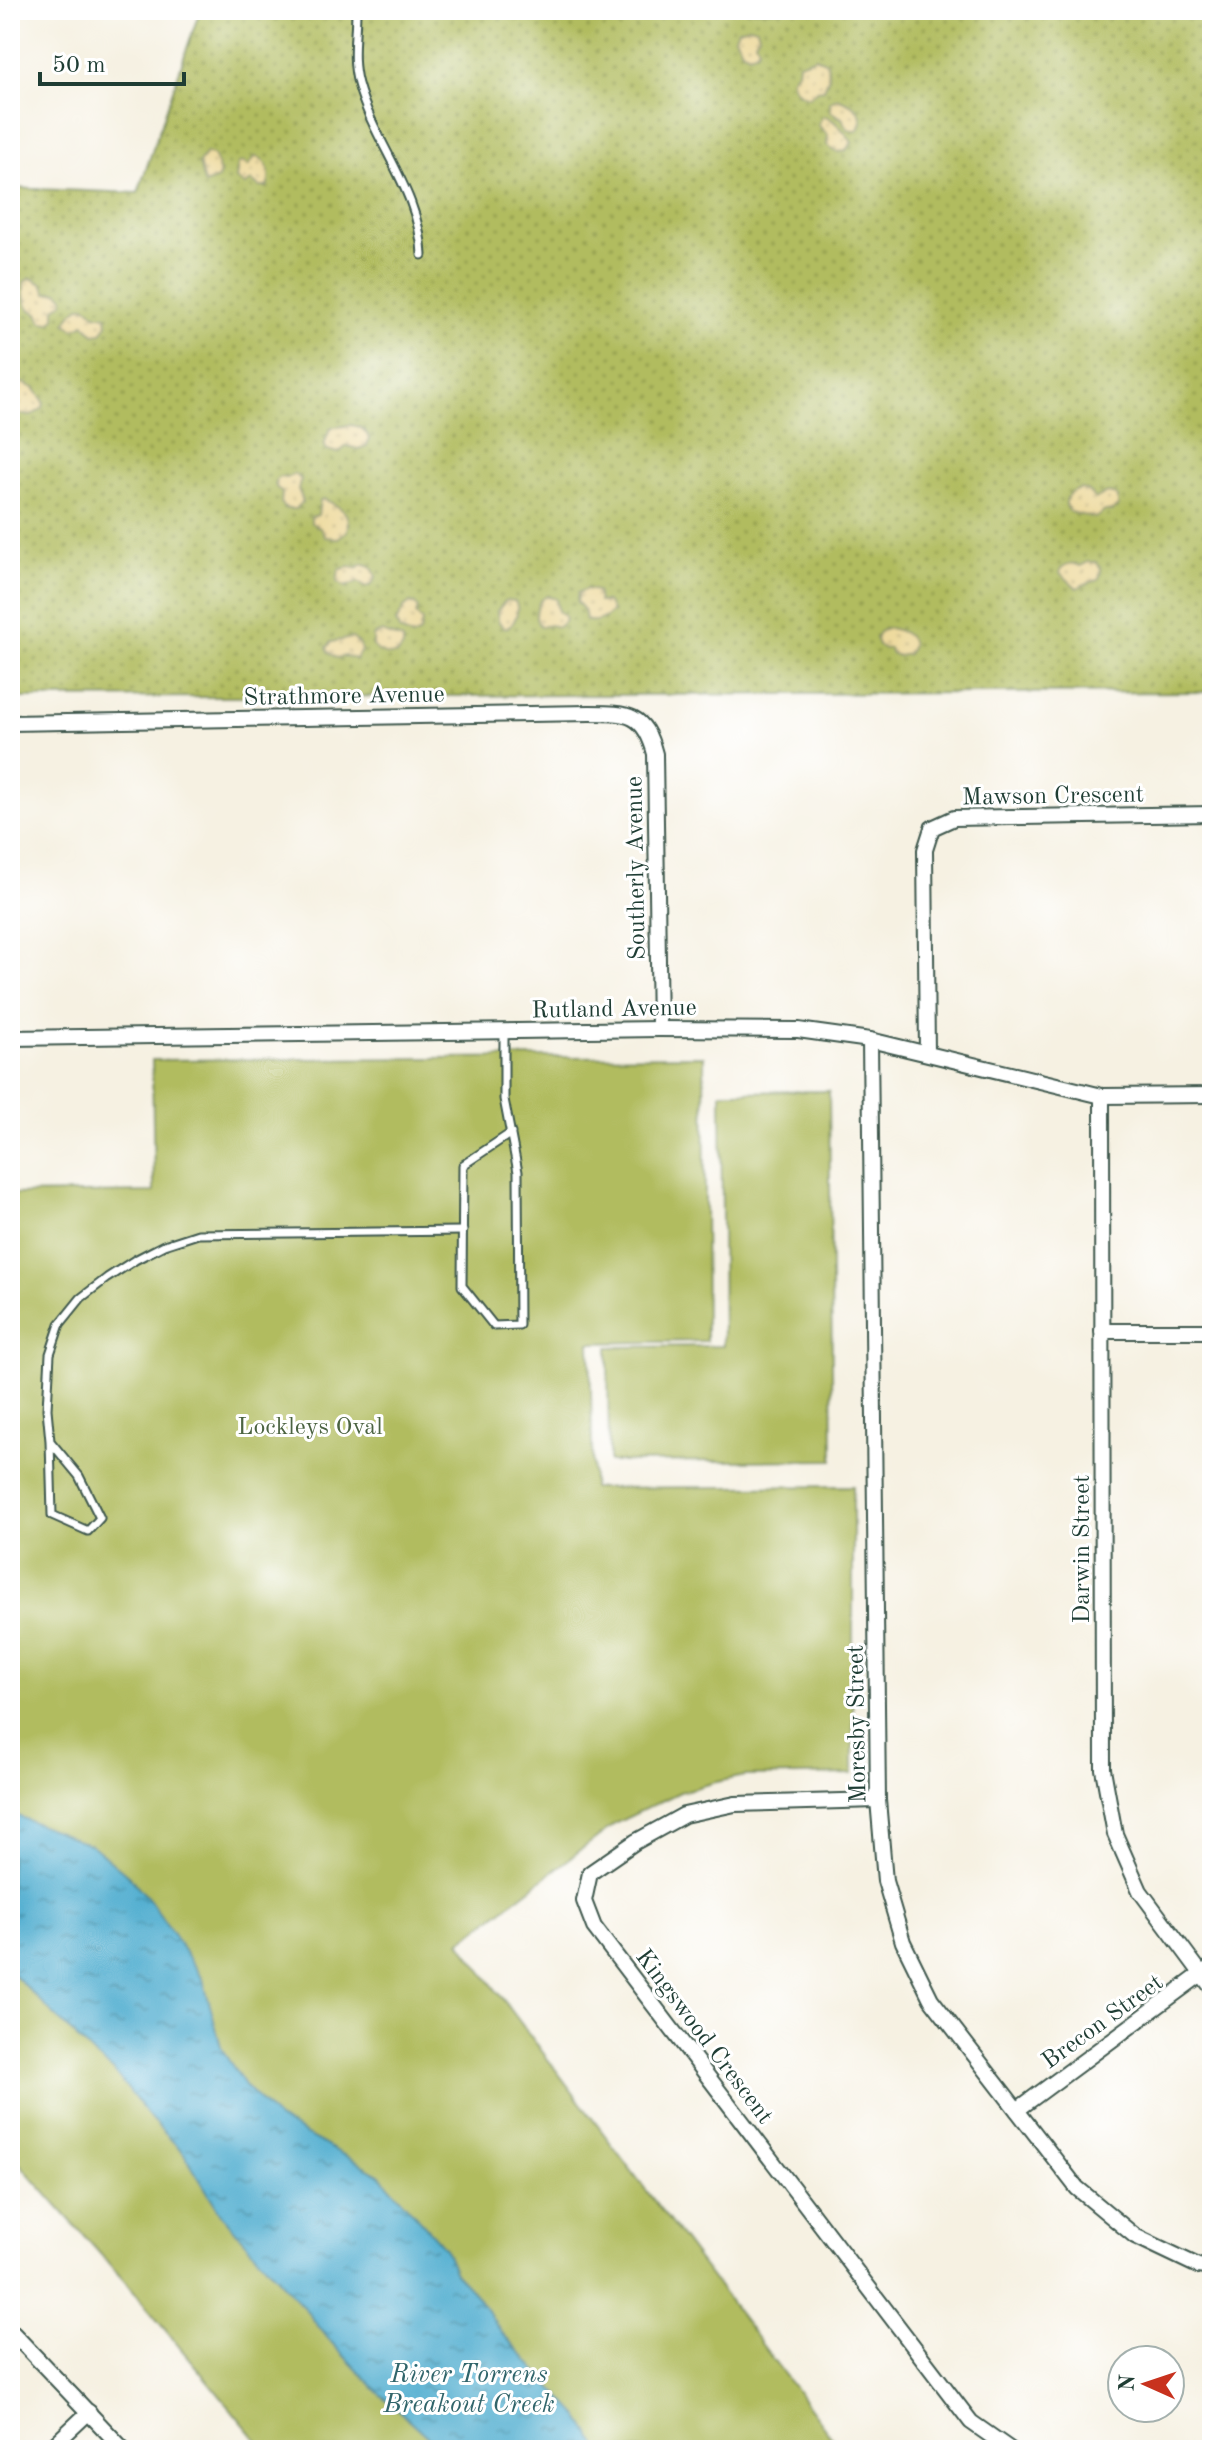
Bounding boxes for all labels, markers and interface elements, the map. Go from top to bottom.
scale bar [40,36,184,86]
text: 50 m [52,54,106,78]
street label: Strathmore Avenue [243,683,445,711]
street label: Southerly Avenue [623,776,651,960]
street label: Mawson Crescent [962,783,1144,811]
street label: Rutland Avenue [531,997,697,1023]
park label: Lockleys Oval [237,1416,383,1440]
street label: Darwin Street [1071,1475,1095,1623]
street label: Moresby Street [845,1644,871,1803]
street label: Kingswood Crescent [630,1945,777,2129]
street label: Brecon Street [1038,1971,1168,2074]
north arrow [1106,2344,1186,2424]
water label: River Torrens Breakout Creek [382,2362,555,2418]
text: N [1117,2374,1139,2392]

